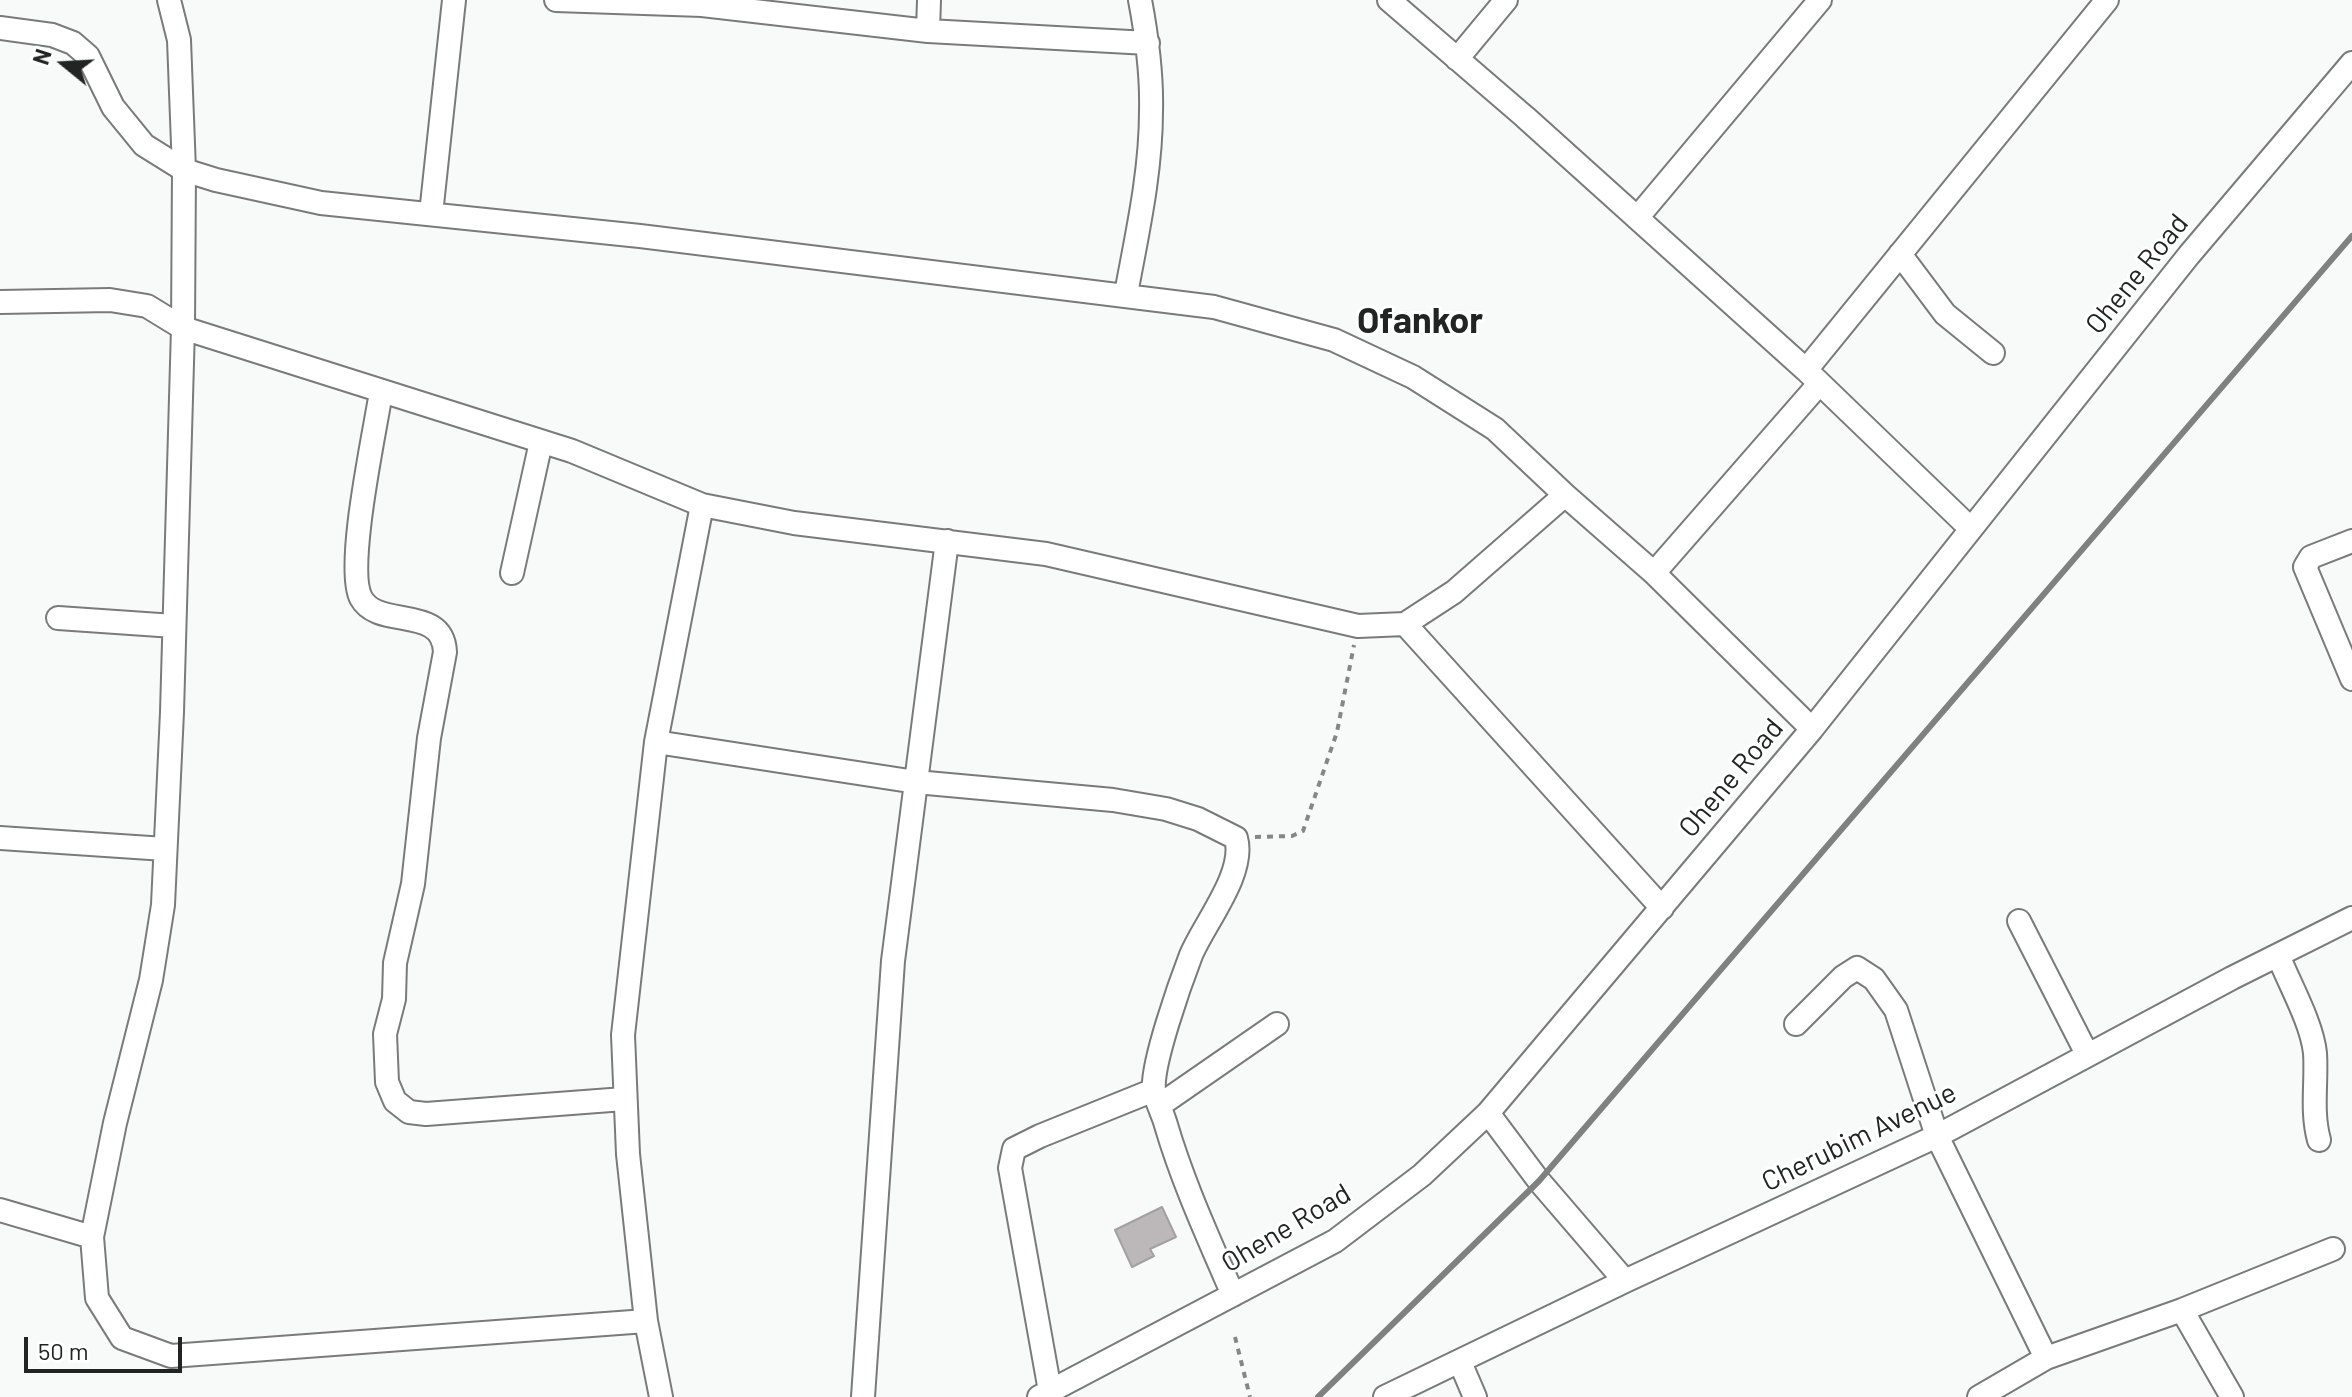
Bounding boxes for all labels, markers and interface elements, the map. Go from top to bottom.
north arrow [24,24,104,104]
text: N [27,46,56,68]
street label: Ohene Road [2078,207,2196,341]
district label: Ofankor [1357,299,1483,343]
street label: Ohene Road [1672,712,1790,844]
street label: Cherubim Avenue [1756,1075,1962,1199]
street label: Ohene Road [1215,1176,1357,1280]
scale bar [28,1321,186,1371]
text: 50 m [38,1336,89,1365]

